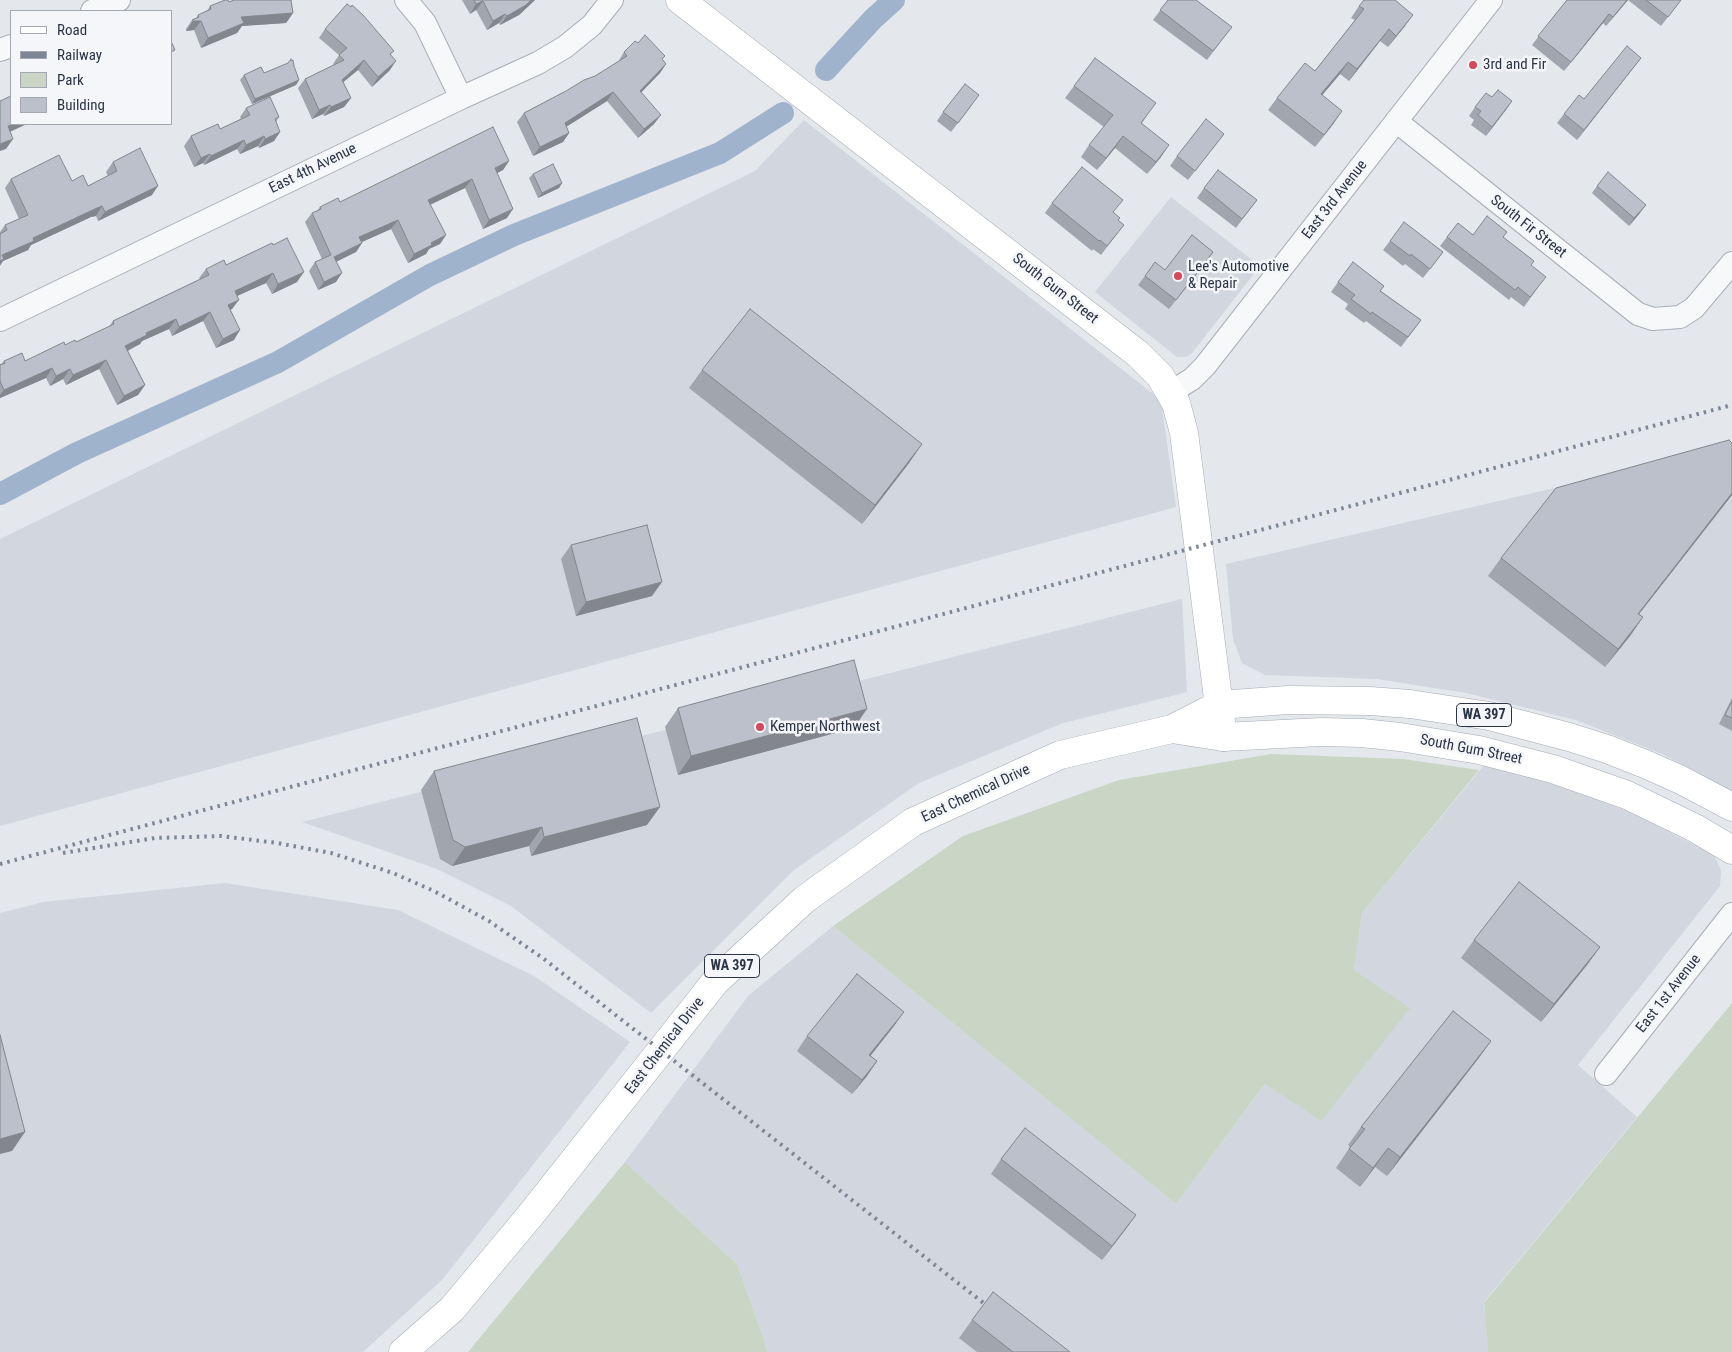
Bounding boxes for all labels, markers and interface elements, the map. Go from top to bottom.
legend [10,10,172,125]
text: Road [57,21,87,39]
text: Railway [57,46,102,64]
place label: 3rd and Fir [1483,56,1546,74]
marker: 3rd and Fir [1467,59,1479,71]
text: Park [57,71,84,89]
text: Building [57,96,105,114]
street label: East 4th Avenue [266,140,360,198]
street label: East 3rd Avenue [1299,157,1371,243]
street label: South Fir Street [1486,192,1570,262]
street label: South Gum Street [1009,250,1101,328]
place label: Lee's Automotive & Repair [1188,258,1289,293]
marker: Lee's Automotive & Repair [1172,270,1184,282]
road number: WA 397 [1456,704,1512,726]
place label: Kemper Northwest [770,718,880,736]
marker: Kemper Northwest [754,721,766,733]
street label: South Gum Street [1418,731,1524,769]
street label: East Chemical Drive [919,761,1033,827]
street label: East 1st Avenue [1633,951,1705,1037]
road number: WA 397 [704,954,760,978]
street label: East Chemical Drive [622,994,708,1098]

